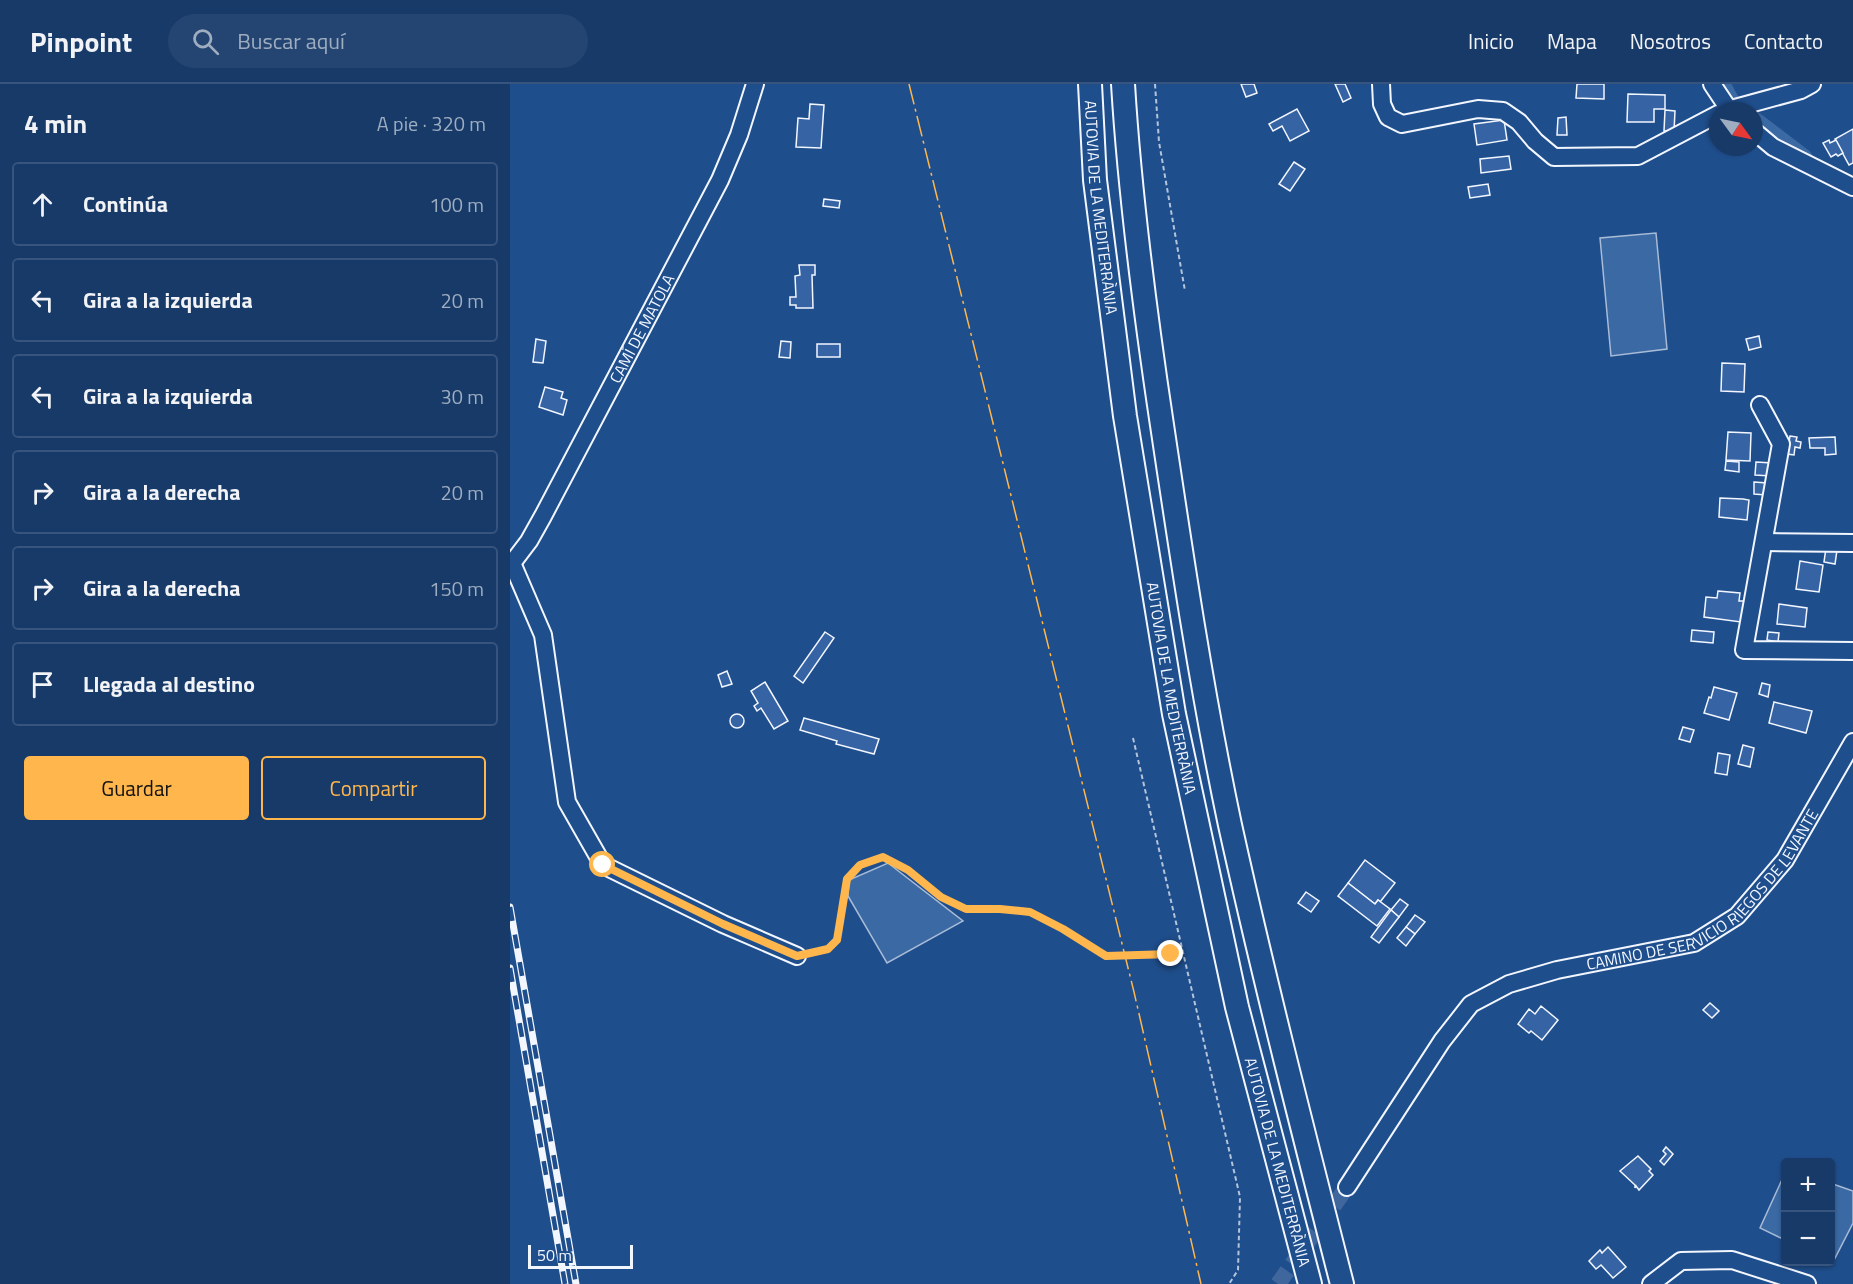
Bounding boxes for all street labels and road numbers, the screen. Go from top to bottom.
street label: AUTOVIA DE LA MEDITERRÀNIA [1079,100,1124,316]
street label: CAMÍ DE MATOLA [603,269,681,387]
street label: AUTOVIA DE LA MEDITERRÀNIA [1140,580,1203,797]
street label: CAMINO DE SERVICIO RIEGOS DE LEVANTE [1584,804,1824,976]
street label: AUTOVIA DE LA MEDITERRÀNIA [1239,1055,1317,1270]

